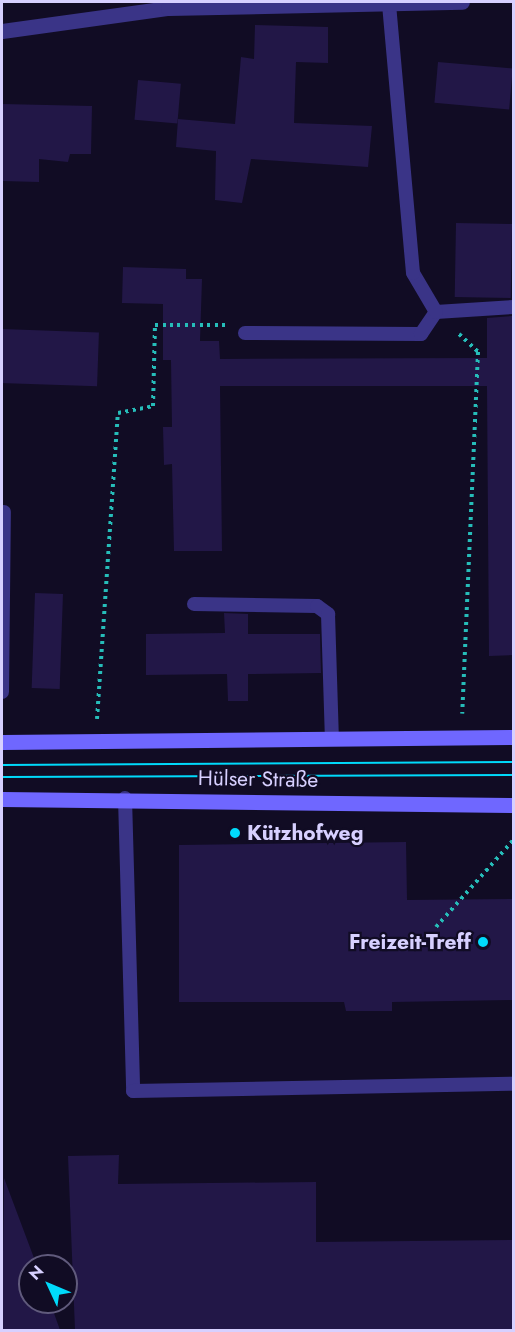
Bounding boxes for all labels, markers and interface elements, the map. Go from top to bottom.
street label: Hülser Straße [198,765,318,793]
place label: Kützhofweg [247,820,363,846]
marker: Kützhofweg [228,826,242,840]
place label: Freizeit-Treff [349,929,471,955]
marker: Freizeit-Treff [476,935,490,949]
north arrow [18,1254,78,1314]
text: N [23,1260,49,1285]

